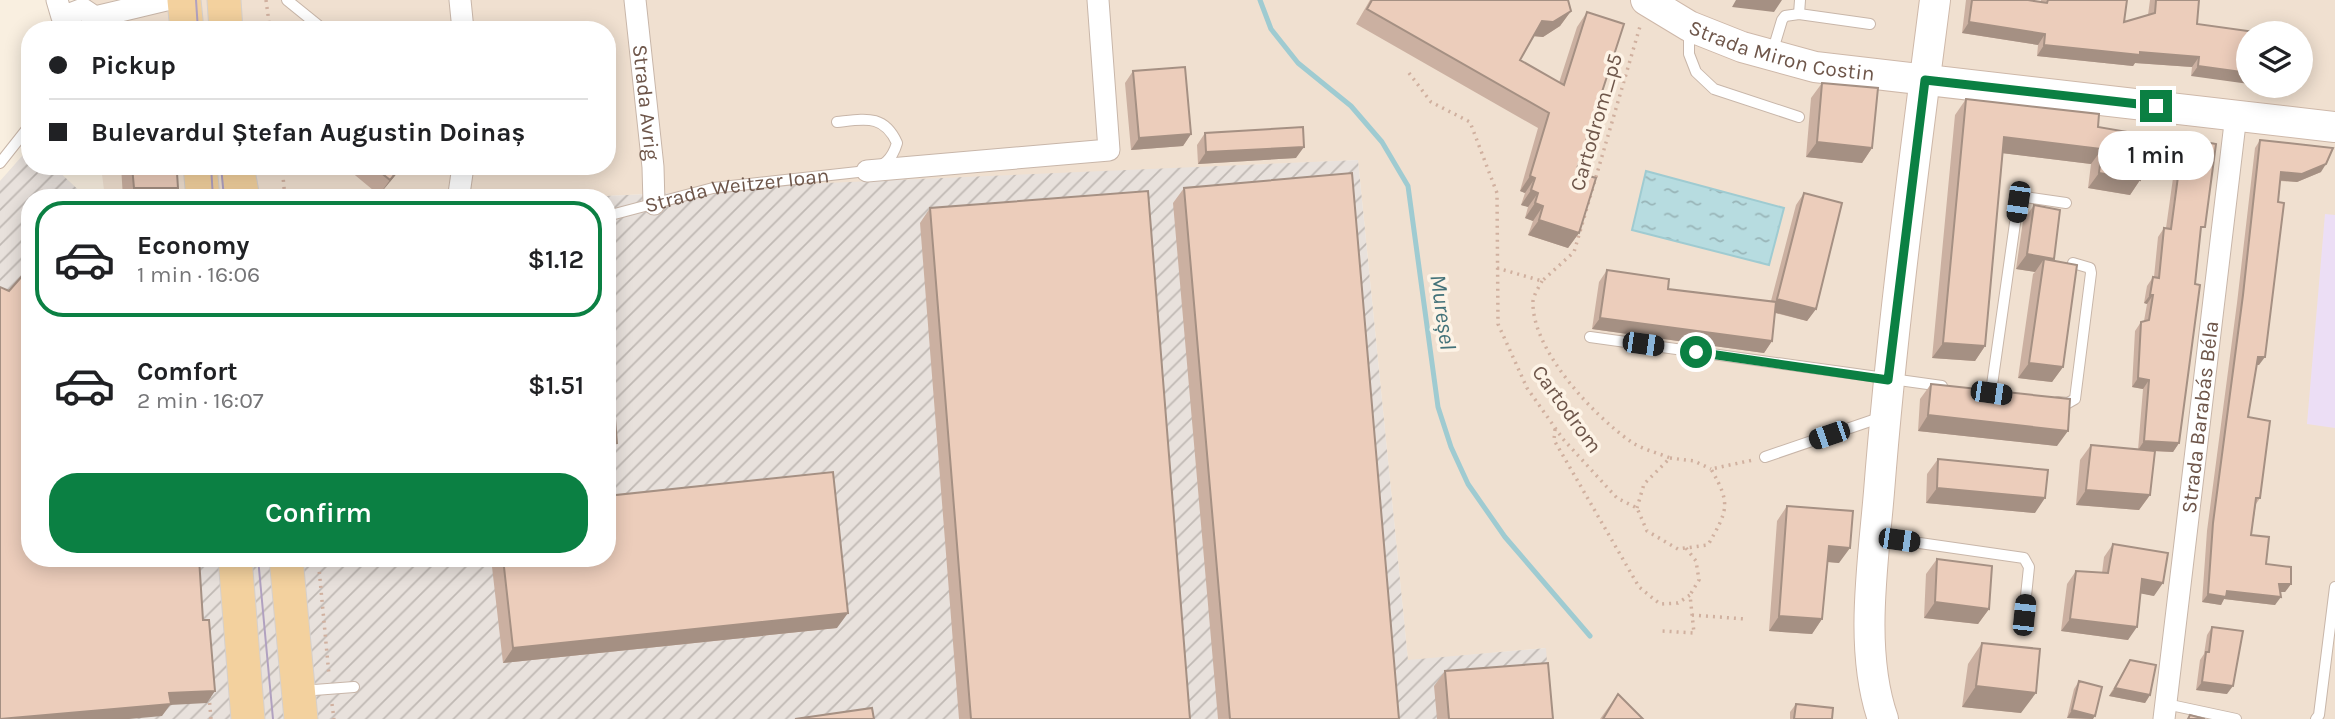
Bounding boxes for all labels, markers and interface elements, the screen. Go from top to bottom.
street label: Strada Miron Costin [1685,15,1876,86]
map controls [2236,21,2313,98]
button: layers [2236,21,2313,98]
street label: Strada Avrig [628,43,664,162]
text: Pickup [91,50,176,81]
street label: Cartodrom_p5 [1565,50,1627,194]
route end [2140,90,2172,122]
text: Bulevardul Ștefan Augustin Doinaș [91,117,525,148]
callout: 1 min [2098,130,2214,180]
text: 1 min [2127,142,2185,169]
street label: Strada Weitzer Ioan [642,163,830,217]
car [2005,180,2032,224]
icon: car [53,228,116,291]
text: Economy [137,230,249,261]
text: $1.12 [527,244,584,275]
text: 1 min · 16:06 [137,261,260,288]
water label: Mureșel [1424,273,1462,352]
street label: Strada Barabás Béla [2177,319,2223,515]
car [1621,331,1666,357]
route start [1680,336,1712,368]
icon: car [53,354,116,417]
text: Comfort [137,356,238,387]
street label: Cartodrom [1527,360,1607,458]
text: $1.51 [528,370,584,401]
car [1969,380,2014,406]
text: 2 min · 16:07 [137,387,264,414]
car [1806,418,1853,452]
button: Confirm [49,473,588,553]
car [1877,527,1922,553]
car [2012,593,2037,637]

